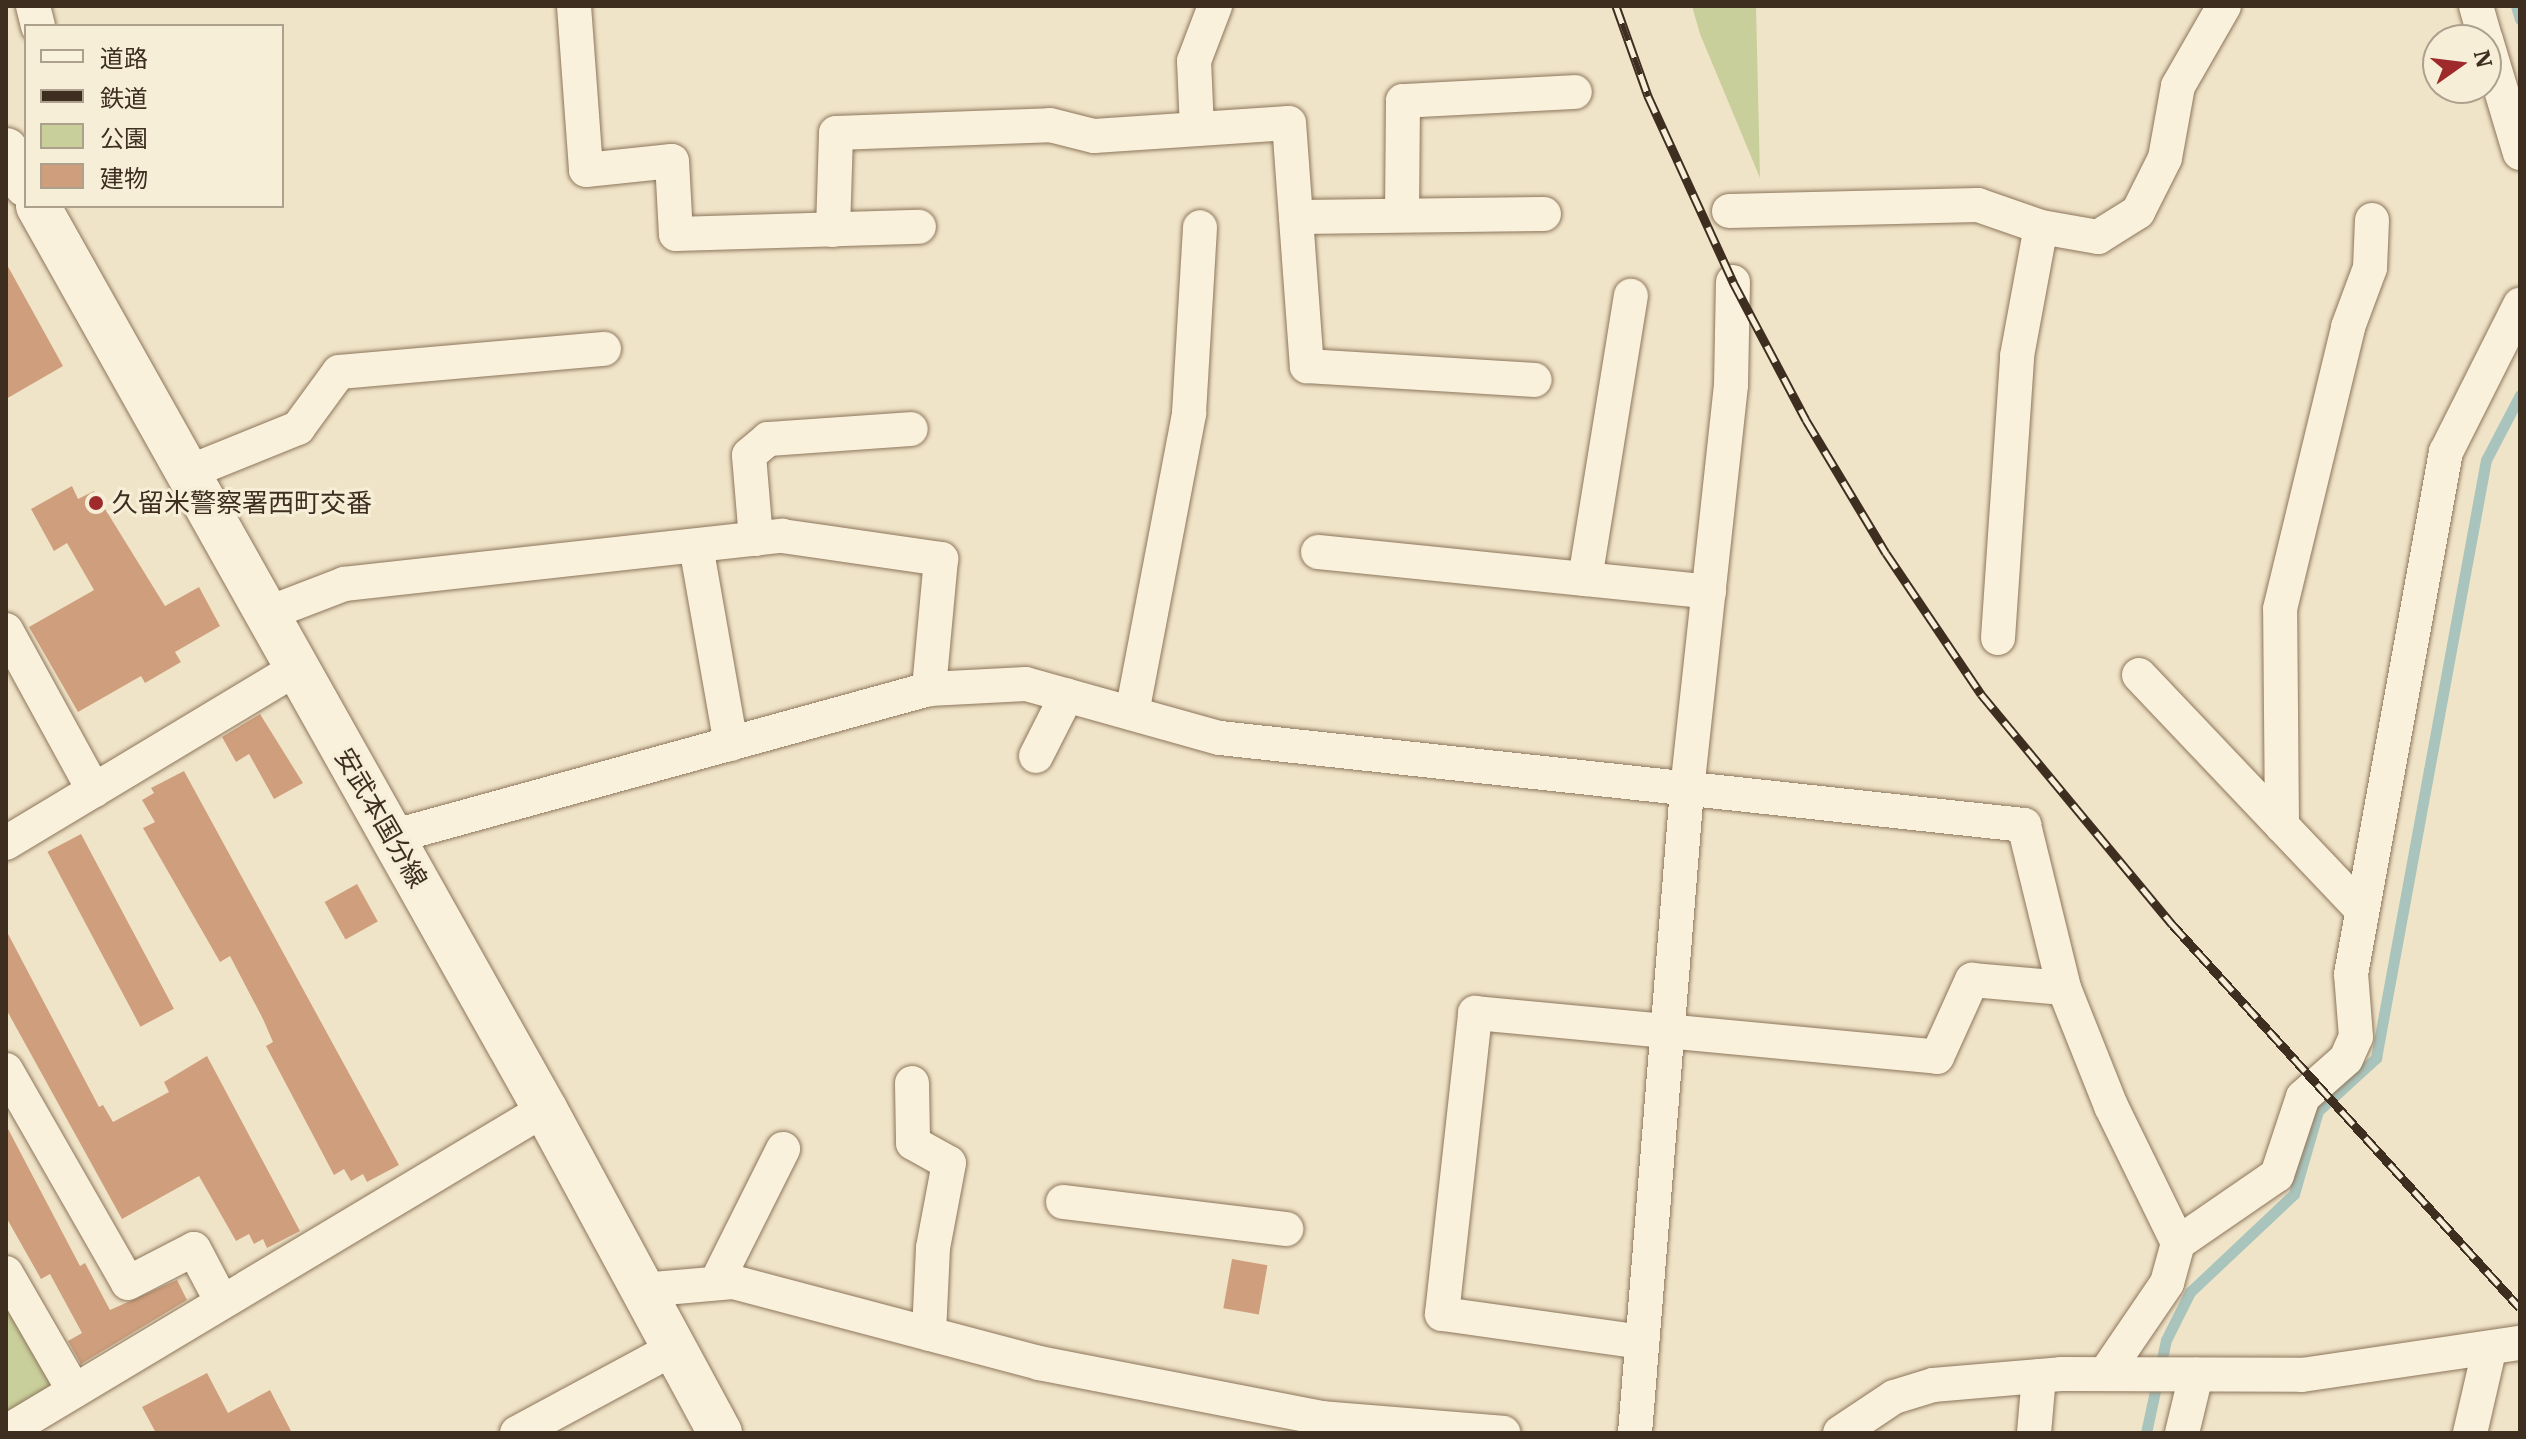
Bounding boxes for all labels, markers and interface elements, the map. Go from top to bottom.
legend [24,24,284,208]
north arrow [2422,24,2502,104]
text: 道路 [100,42,148,74]
text: N [2468,47,2500,71]
text: 鉄道 [100,82,148,114]
text: 公園 [100,122,148,154]
text: 建物 [100,162,148,194]
place label: 久留米警察署西町交番 [112,487,372,519]
marker: 久留米警察署西町交番 [87,494,105,512]
street label: 安武本国分線 [328,743,434,893]

